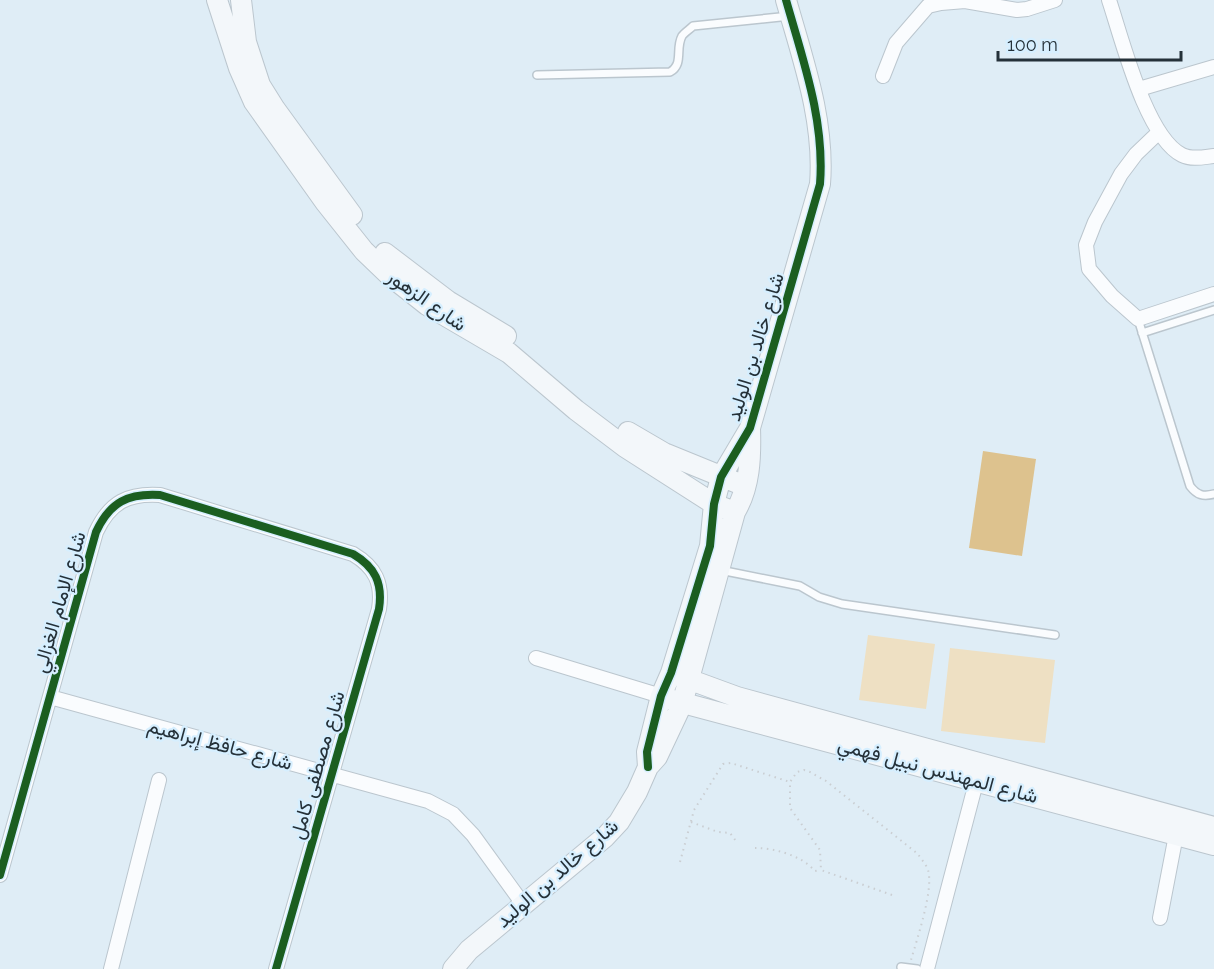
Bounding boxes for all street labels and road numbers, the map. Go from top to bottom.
street label: شارع الزهور [381,263,471,338]
street label: شارع خالد بن الوليد [721,270,791,425]
street label: شارع الإمام الغزالي [27,529,95,677]
street label: شارع مصطفى كامل [284,688,352,842]
street label: شارع حافظ إبراهيم [144,713,295,777]
street label: شارع المهندس نبيل فهمي [834,732,1041,813]
street label: شارع خالد بن الوليد [491,813,624,934]

